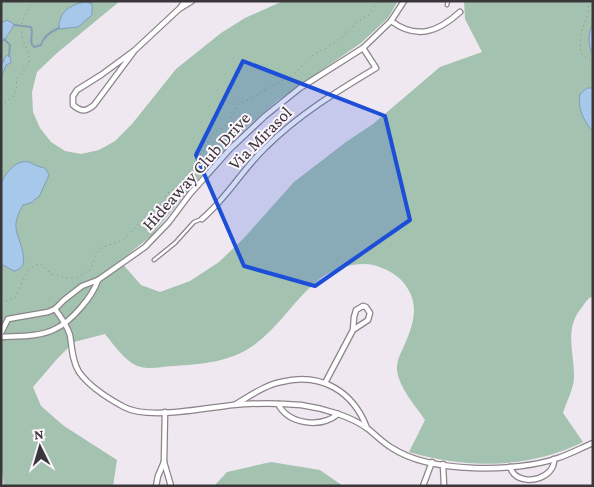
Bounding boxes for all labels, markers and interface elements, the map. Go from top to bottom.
street label: Via Mirasol [224,102,296,174]
street label: Hideaway Club Drive [138,108,254,234]
north arrow [15,422,65,472]
text: N [33,426,45,442]

